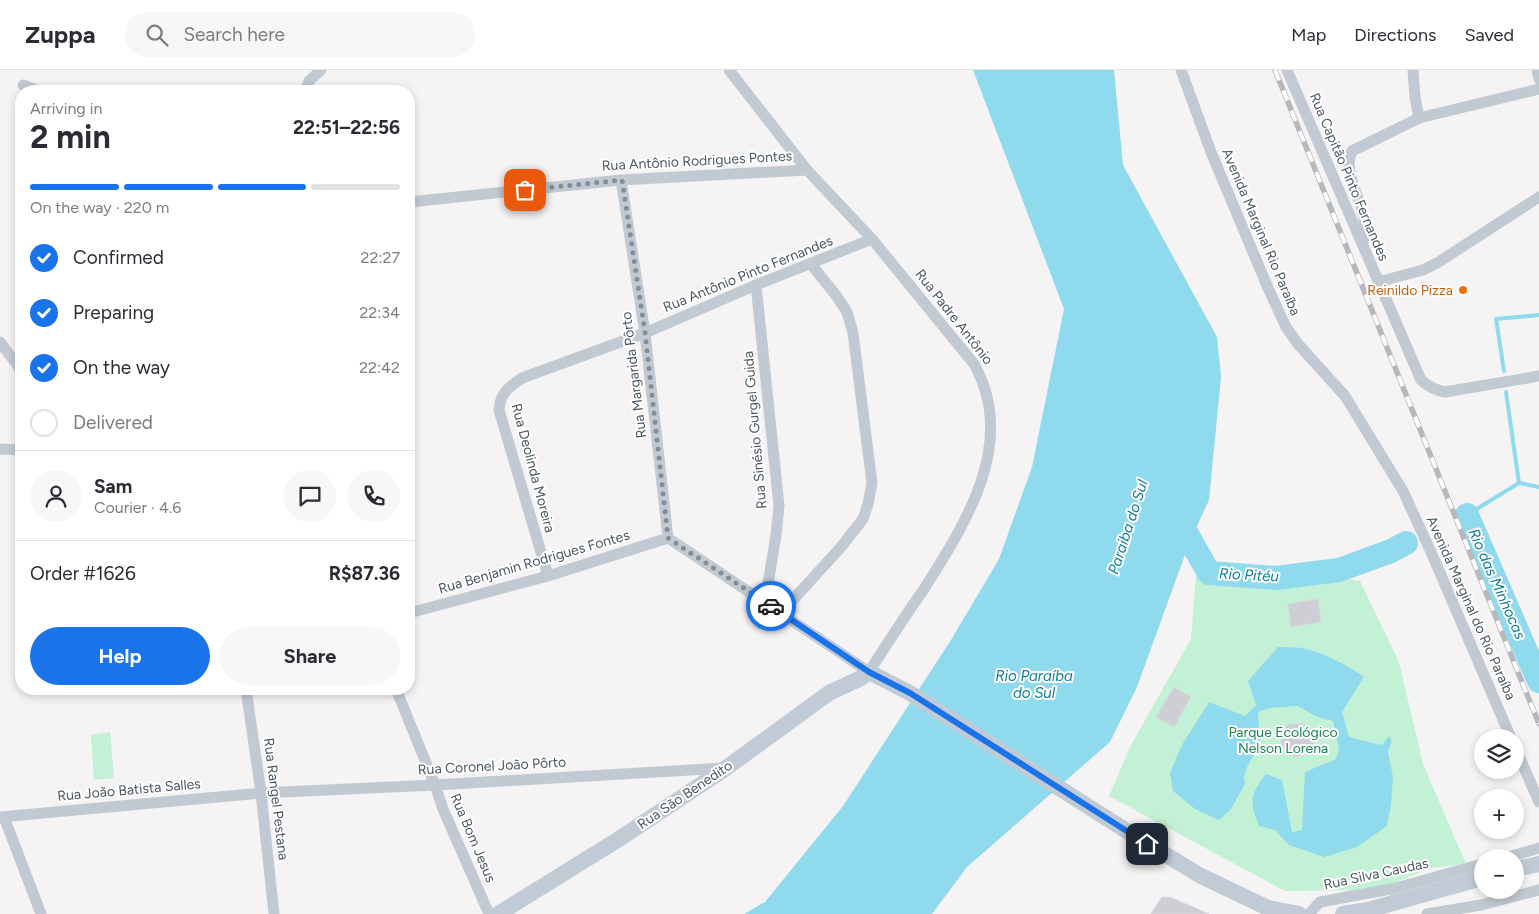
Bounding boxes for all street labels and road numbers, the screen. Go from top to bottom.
street label: Rua Capitão Pinto Fernandes [1306,90,1392,264]
street label: Avenida Marginal Rio Paraíba [1218,146,1304,318]
street label: Rua Antônio Rodrigues Pontes [601,148,793,174]
street label: Rua Antônio Pinto Fernandes [661,232,835,316]
street label: Rua Padre Antônio [912,266,996,368]
street label: Rua Margarida Pôrto [618,311,650,439]
street label: Rua Sinésio Gurgel Guida [740,350,770,510]
street label: Rua Deolinda Moreira [508,402,558,534]
street label: Avenida Marginal do Rio Paraíba [1423,513,1519,703]
street label: Rua Benjamin Rodrigues Fontes [436,527,632,597]
street label: Rua Rangel Pestana [260,737,292,861]
street label: Rua Coronel João Pôrto [417,754,567,778]
street label: Rua São Benedito [634,757,736,833]
street label: Rua João Batista Salles [57,775,201,805]
street label: Rua Bom Jesus [447,791,499,885]
street label: Rua Silva Caudas [1322,855,1430,893]

